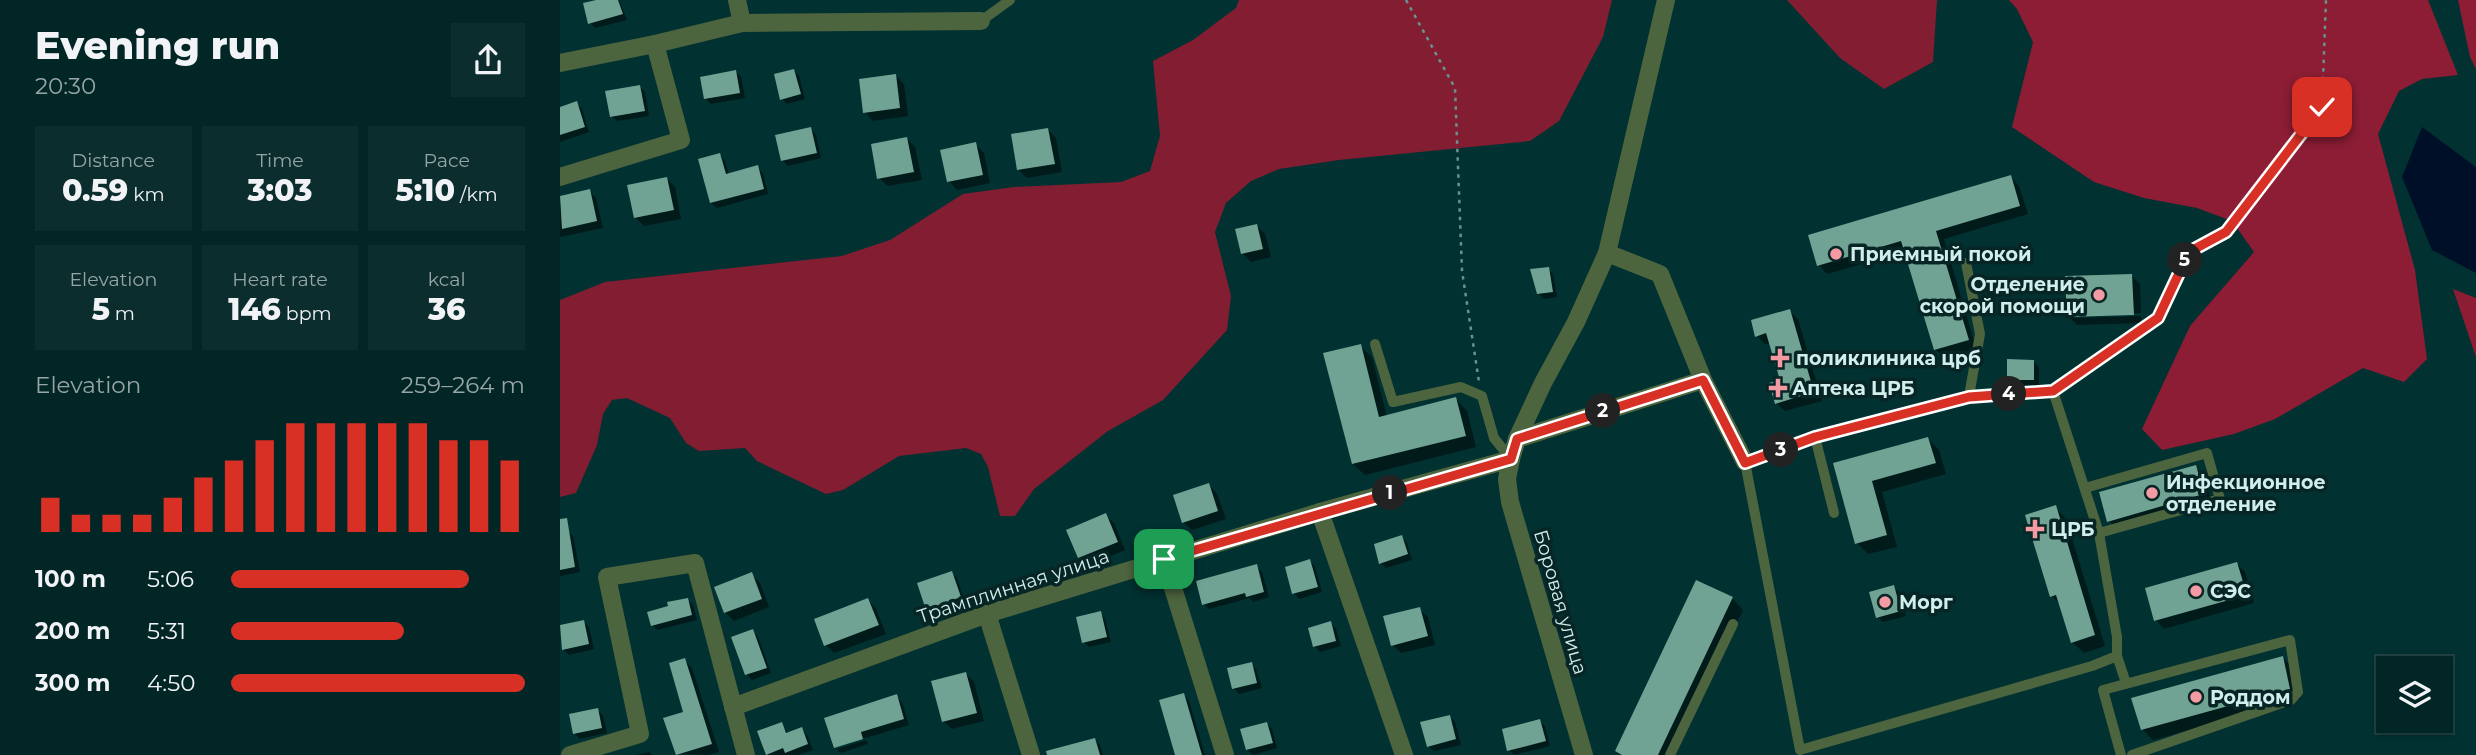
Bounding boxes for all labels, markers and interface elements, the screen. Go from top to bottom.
text: Evening run [35,22,280,69]
button: share [451,23,525,97]
text: 20:30 [35,72,96,100]
pin [2292,77,2352,137]
icon: check [2303,88,2341,126]
text: Distance [72,149,155,172]
text: Time [256,149,304,172]
text: Pace [423,149,470,172]
text: 0.59 [62,172,128,209]
text: 3:03 [248,172,312,209]
text: 5:10 [396,172,455,209]
text: km [128,183,165,206]
text: /km [455,183,498,206]
place label: Приемный покой [1850,243,2031,266]
pin: 5 [2168,243,2202,278]
marker: Приемный покой [1828,246,1844,262]
text: 5 [2179,248,2190,271]
text: Elevation [69,268,157,291]
text: Heart rate [232,268,328,291]
text: kcal [428,268,466,291]
place label: Отделение скорой помощи [1920,273,2085,318]
marker: Отделение скорой помощи [2091,287,2107,303]
text: 5 [92,291,110,328]
text: 146 [228,291,281,328]
text: 36 [428,291,465,328]
text: m [110,302,135,325]
text: bpm [281,302,332,325]
place label: поликлиника црб [1796,347,1981,370]
marker: поликлиника црб [1770,348,1790,368]
text: Elevation [35,371,141,399]
text: 259–264 m [401,371,525,399]
pin: 4 [1992,376,2026,412]
place label: Аптека ЦРБ [1792,377,1915,400]
marker: Аптека ЦРБ [1770,380,1786,396]
text: 4 [2002,382,2015,405]
pin: 2 [1586,394,1620,428]
text: 2 [1597,399,1608,422]
pin: 3 [1764,433,1798,468]
text: 3 [1775,438,1786,461]
place label: Инфекционное отделение [2166,471,2326,516]
pin: 1 [1372,476,1408,510]
text: 1 [1386,481,1393,504]
marker: Инфекционное отделение [2144,485,2160,501]
place label: ЦРБ [2051,518,2095,541]
marker: ЦРБ [2025,519,2045,539]
street label: Боровая улица [1529,527,1592,677]
pin [1134,529,1194,589]
icon: arrive [1145,540,1183,578]
street label: Трамплинная улица [914,545,1112,628]
text: 100 m [35,565,106,593]
text: 5:06 [147,565,194,593]
place label: СЭС [2210,580,2251,603]
marker: СЭС [2188,583,2204,599]
place label: Морг [1899,591,1953,614]
marker: Морг [1877,594,1893,610]
text: 200 m [35,617,110,645]
text: 5:31 [147,617,186,645]
map controls [2376,656,2453,733]
button: layers [2376,656,2453,733]
text: 300 m [35,669,111,697]
text: 4:50 [147,669,195,697]
place label: Роддом [2210,686,2290,709]
marker: Роддом [2188,689,2204,705]

